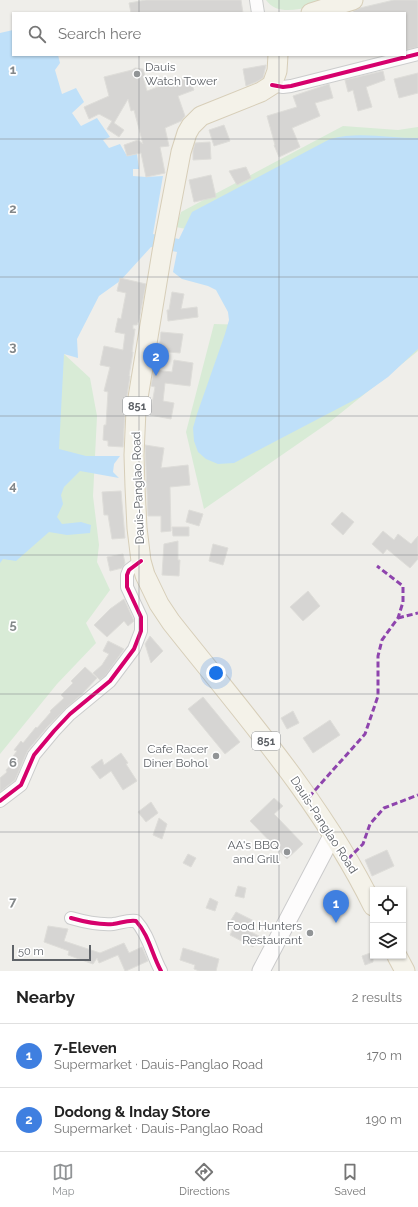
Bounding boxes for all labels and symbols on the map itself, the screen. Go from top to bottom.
place label: Dauis Watch Tower [145,60,218,88]
text: 1 [10,62,17,77]
marker: Dauis Watch Tower [132,69,142,79]
text: 2 [9,201,17,216]
text: 3 [9,339,17,354]
pin: 2 [143,343,169,376]
road number: 851 [123,397,151,415]
street label: Dauis-Panglao Road [129,431,147,545]
text: 4 [9,478,17,493]
text: 5 [9,617,17,632]
your location [206,663,226,683]
road number: 851 [252,732,280,750]
place label: Cafe Racer Diner Bohol [143,742,209,770]
marker: Cafe Racer Diner Bohol [211,751,221,761]
text: 6 [9,755,17,770]
street label: Dauis-Panglao Road [287,774,361,876]
place label: AA's BBQ and Grill [227,838,280,866]
marker: AA's BBQ and Grill [282,847,292,857]
pin: 1 [323,890,349,923]
text: 7 [9,894,17,909]
place label: Food Hunters Restaurant [227,919,302,947]
marker: Food Hunters Restaurant [305,928,315,938]
scale bar [12,943,91,962]

